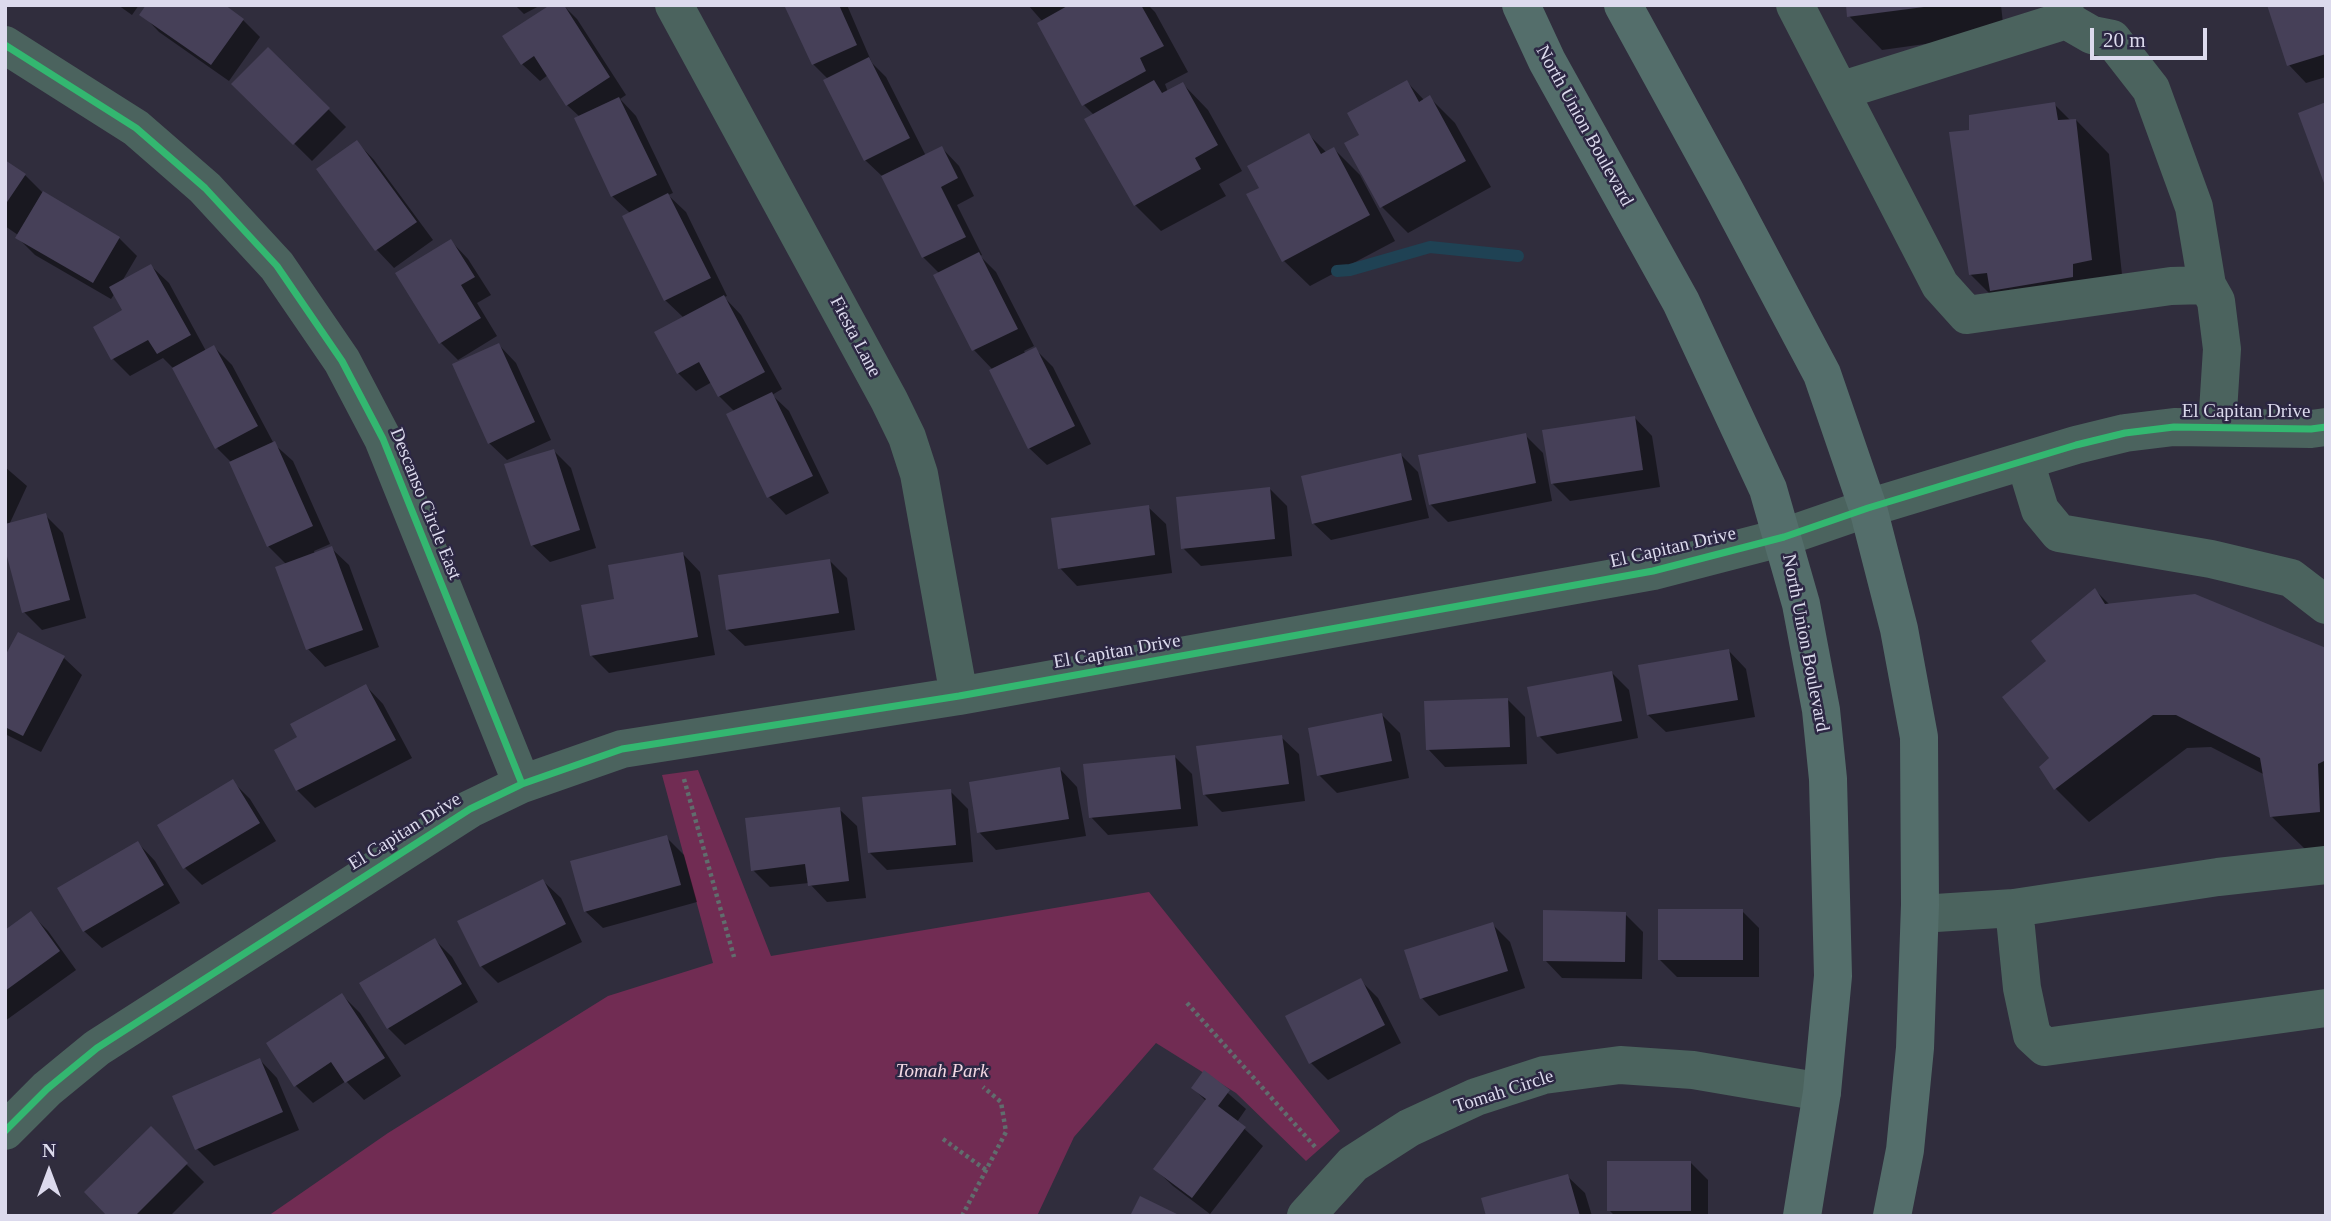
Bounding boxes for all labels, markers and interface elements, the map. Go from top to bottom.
scale bar [2093,14,2210,58]
text: 20 m [2103,28,2146,52]
street label: North Union Boulevard [1530,42,1638,210]
street label: Fiesta Lane [824,293,886,381]
street label: El Capitan Drive [2182,401,2310,423]
street label: Descanso Circle East [384,425,466,583]
street label: El Capitan Drive [1608,522,1738,574]
street label: North Union Boulevard [1777,552,1833,734]
street label: El Capitan Drive [1052,630,1182,674]
street label: El Capitan Drive [344,788,466,876]
park label: Tomah Park [896,1061,988,1083]
street label: Tomah Circle [1451,1065,1557,1119]
north arrow [14,1137,84,1207]
text: N [42,1140,56,1161]

